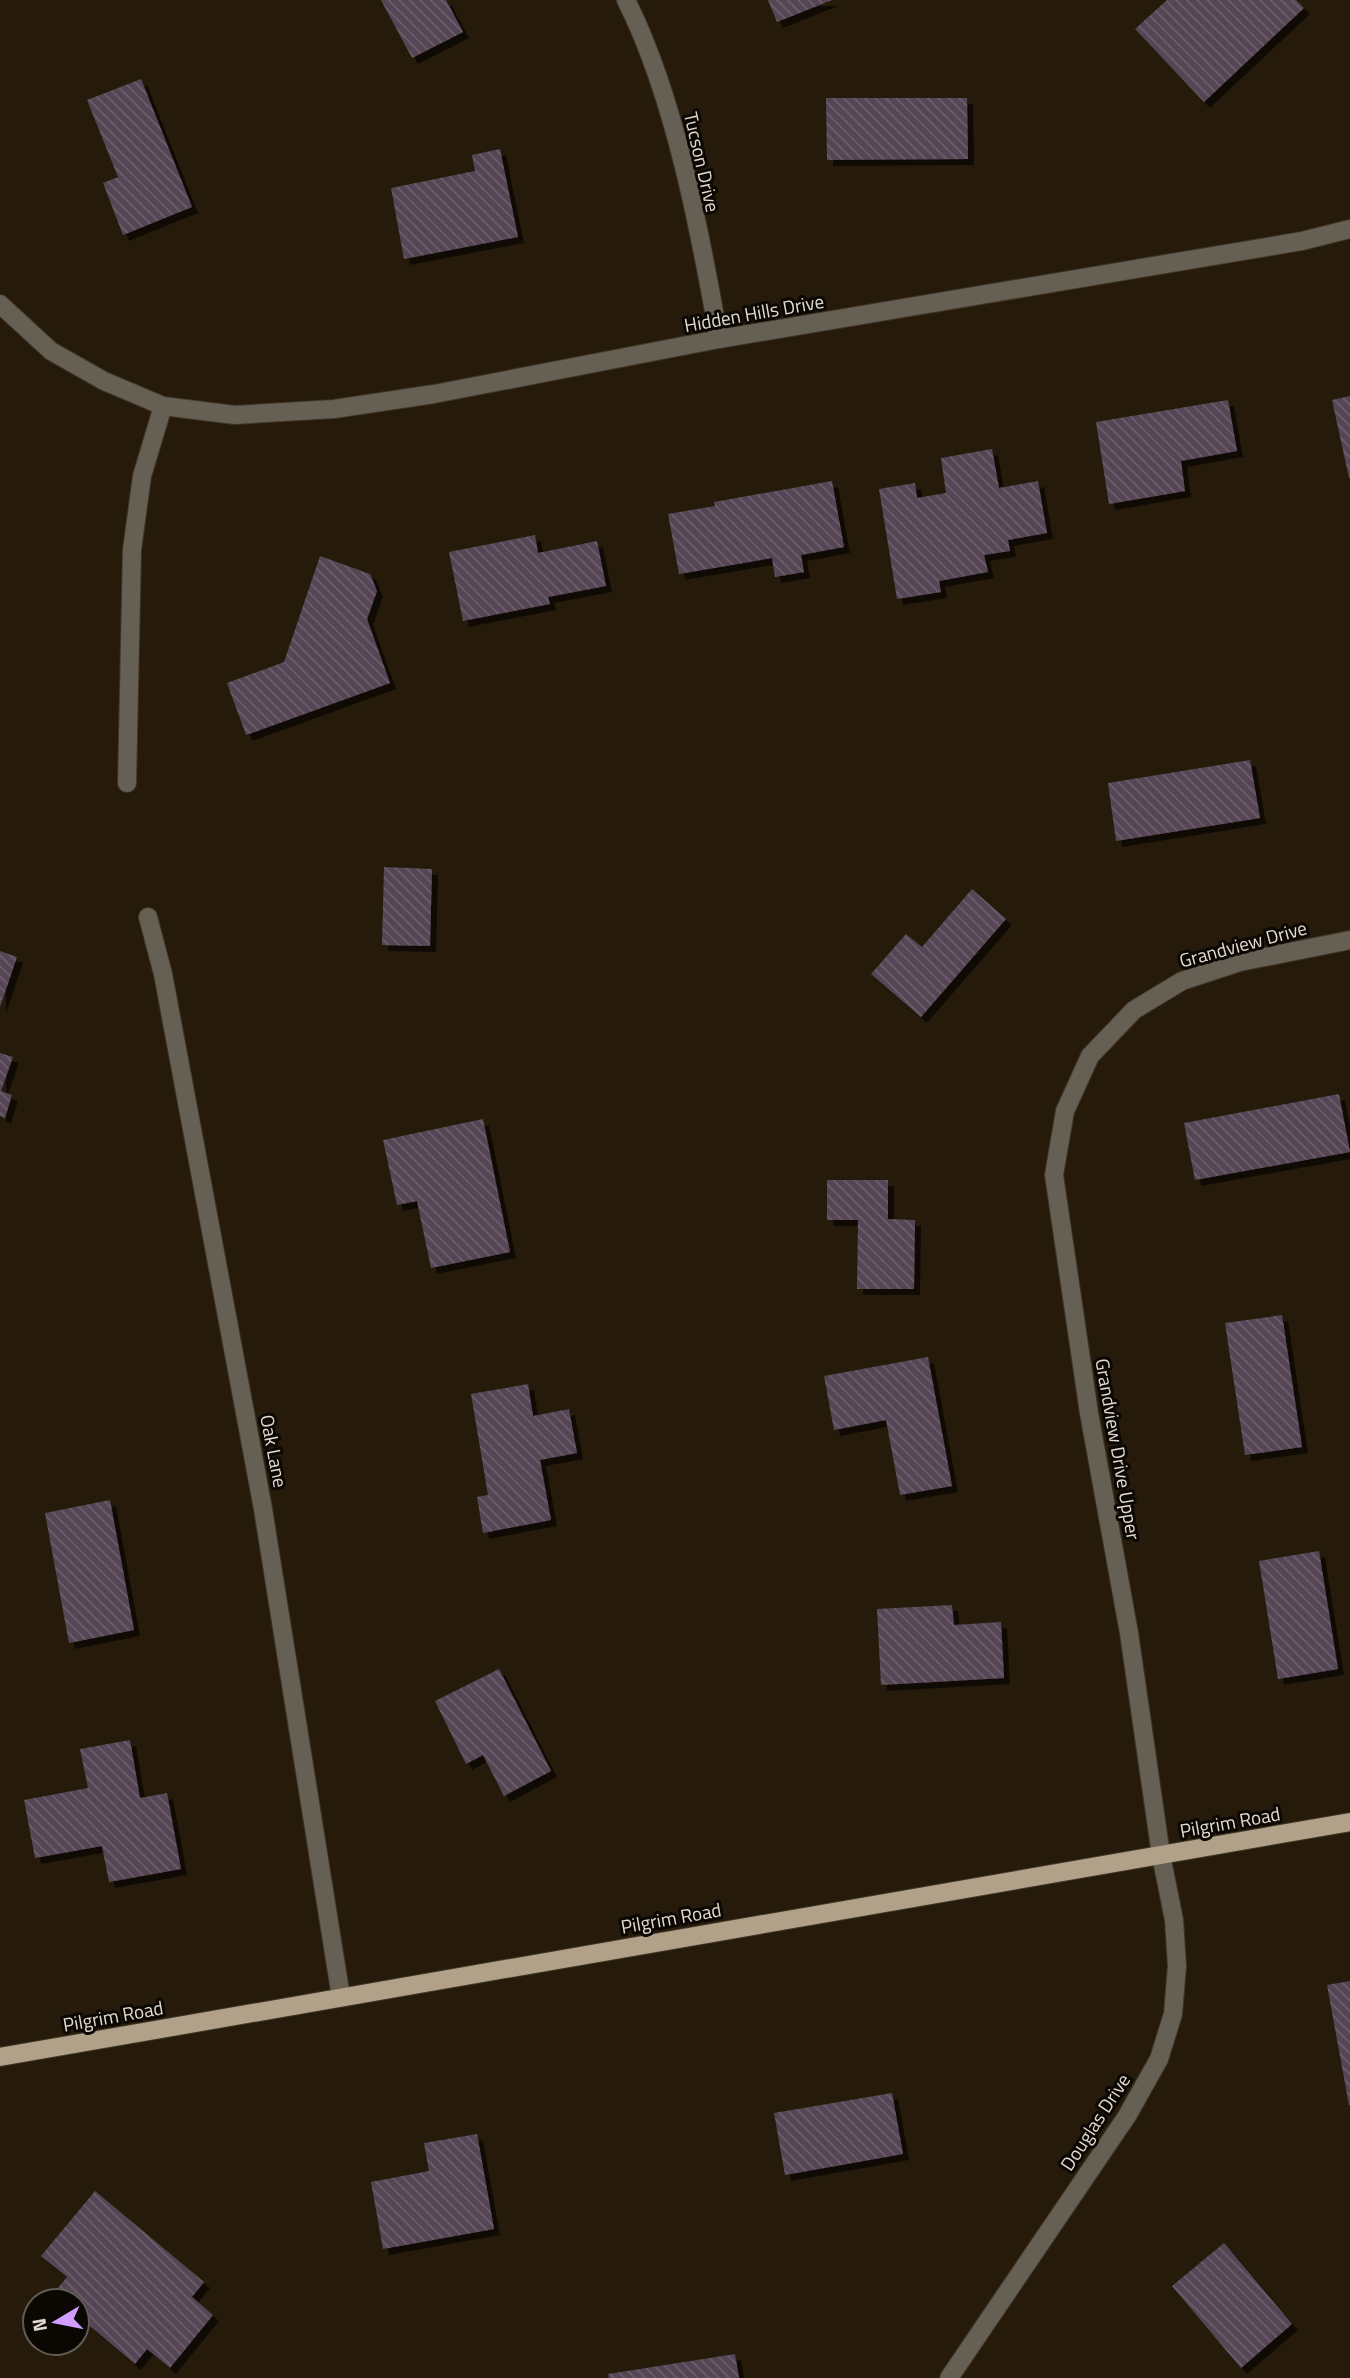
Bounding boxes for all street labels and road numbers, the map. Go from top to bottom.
street label: Tucson Drive [677,109,728,215]
street label: Hidden Hills Drive [682,286,826,339]
street label: Grandview Drive [1176,913,1310,974]
street label: Grandview Drive Upper [1088,1356,1149,1542]
street label: Oak Lane [253,1412,296,1490]
street label: Pilgrim Road [1177,1798,1282,1845]
street label: Pilgrim Road [618,1894,723,1941]
street label: Pilgrim Road [60,1992,165,2039]
street label: Douglas Drive [1052,2067,1137,2176]

